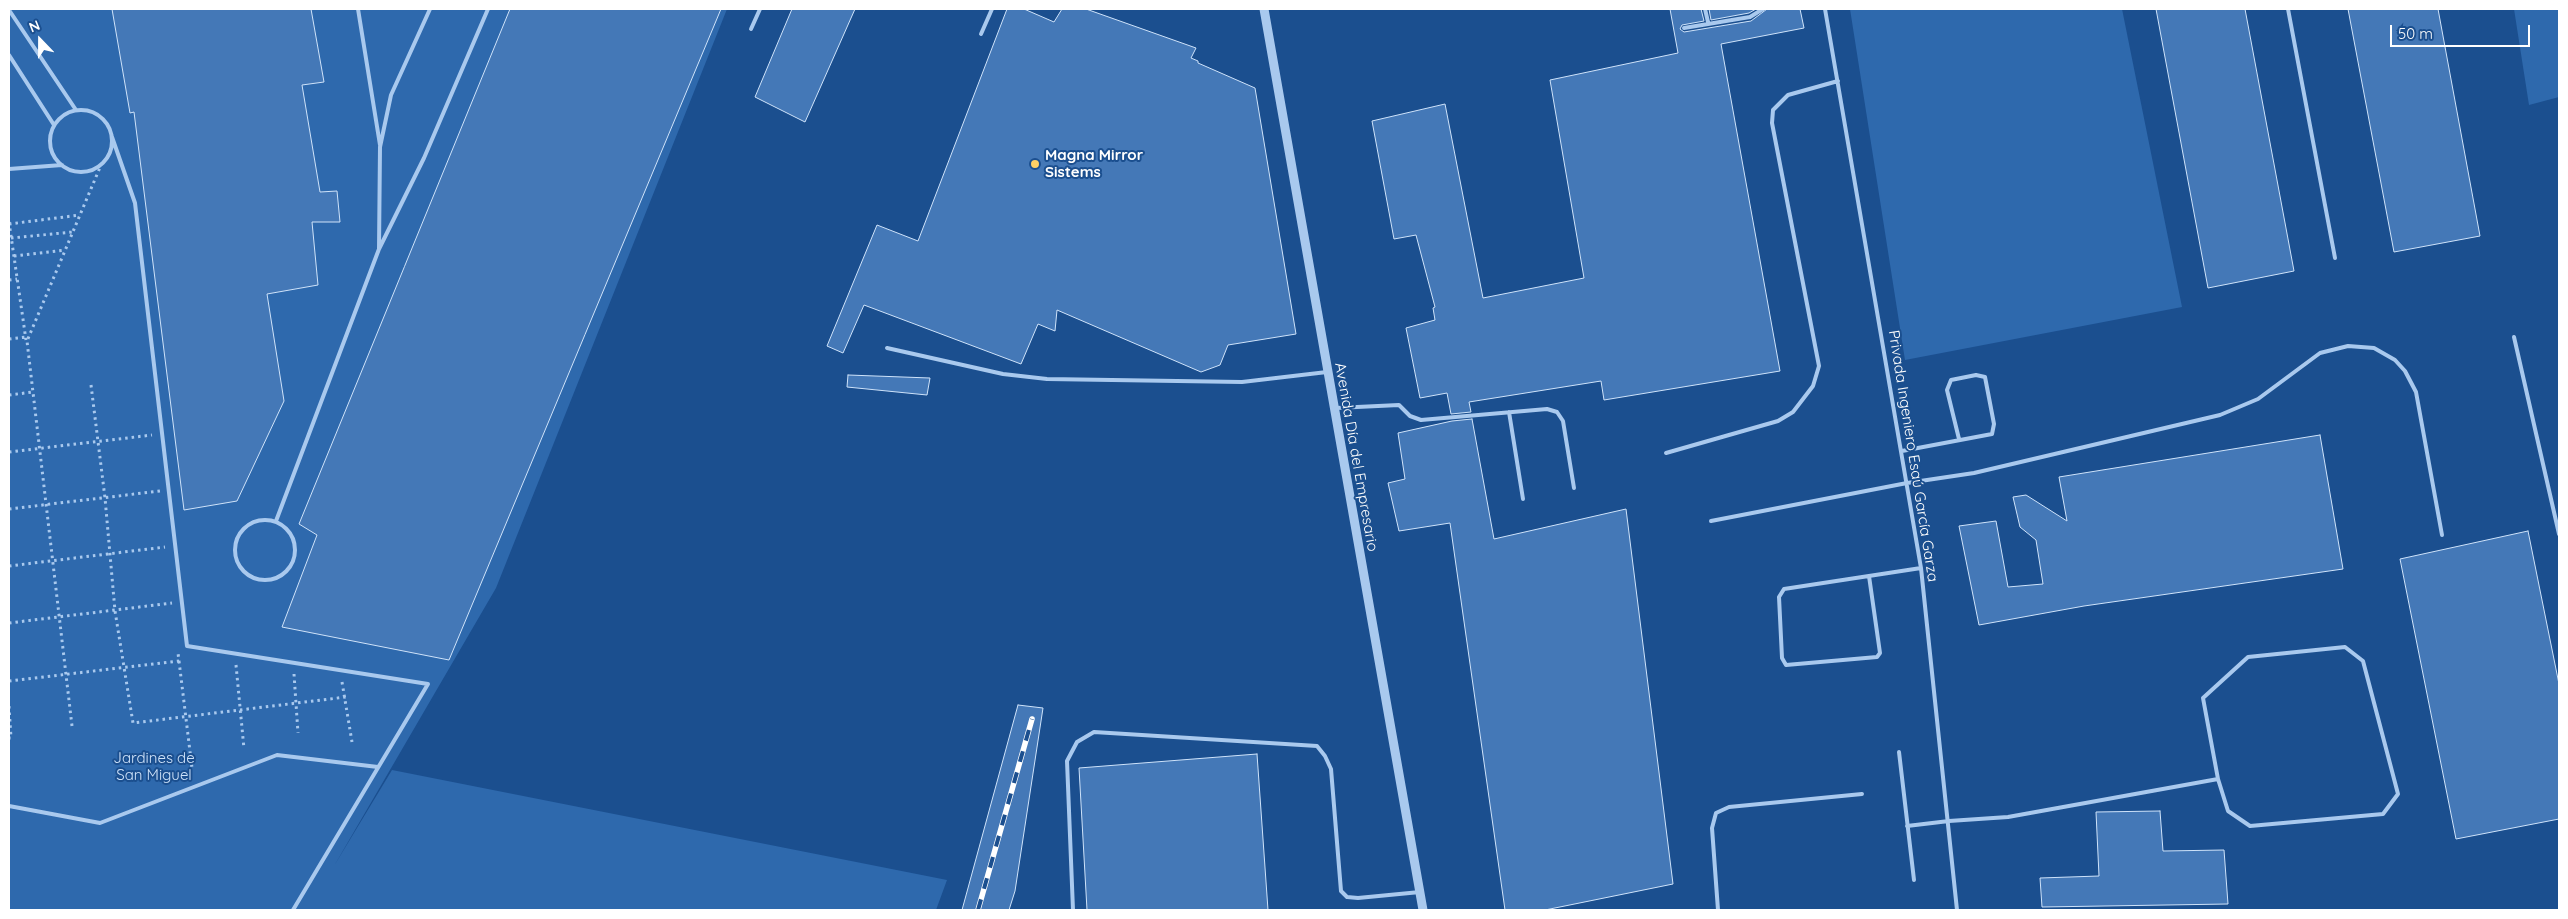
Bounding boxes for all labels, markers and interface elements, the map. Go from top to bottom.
north arrow [15,15,65,65]
scale bar [2393,15,2533,47]
text: N [26,16,43,36]
text: 50 m [2398,24,2433,43]
place label: Magna Mirror Sistems [1045,146,1143,181]
marker: Magna Mirror Sistems [1029,158,1041,170]
street label: Privada Ingeniero Esaú García Garza [1884,329,1942,583]
street label: Avenida Día del Empresario [1331,361,1381,553]
park label: Jardines de San Miguel [113,749,195,784]

